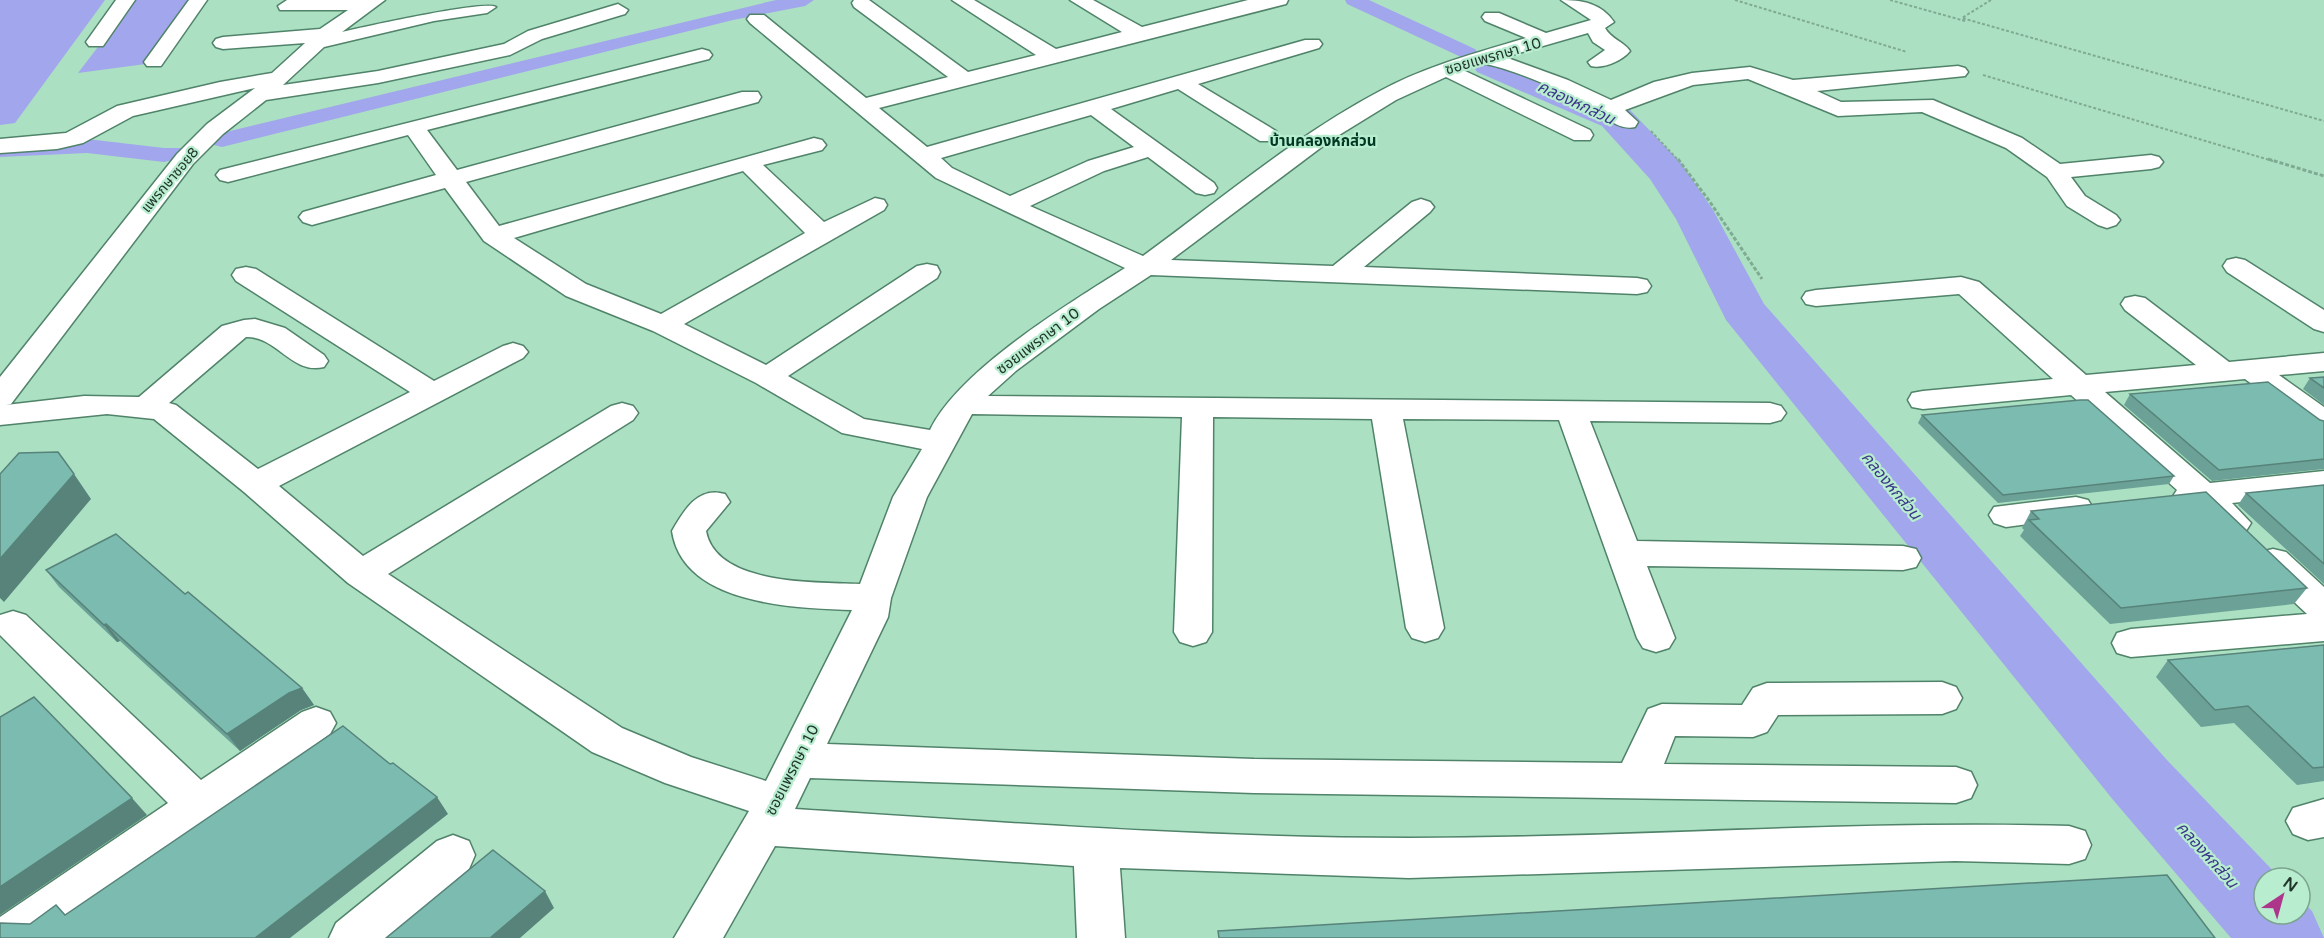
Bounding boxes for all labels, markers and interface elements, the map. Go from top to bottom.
street label: ซอยแพรกษา 10 [1443,34,1543,78]
water label: คลองหกส่วน [1534,76,1619,130]
district label: บ้านคลองหกส่วน [1270,132,1376,150]
street label: แพรกษาซอย8 [138,144,202,216]
street label: ซอยแพรกษา 10 [993,304,1083,378]
water label: คลองหกส่วน [1857,448,1926,525]
street label: ซอยแพรกษา 10 [761,722,823,818]
water label: คลองหกส่วน [2172,818,2243,893]
north arrow [2252,866,2312,926]
text: N [2279,873,2301,897]

